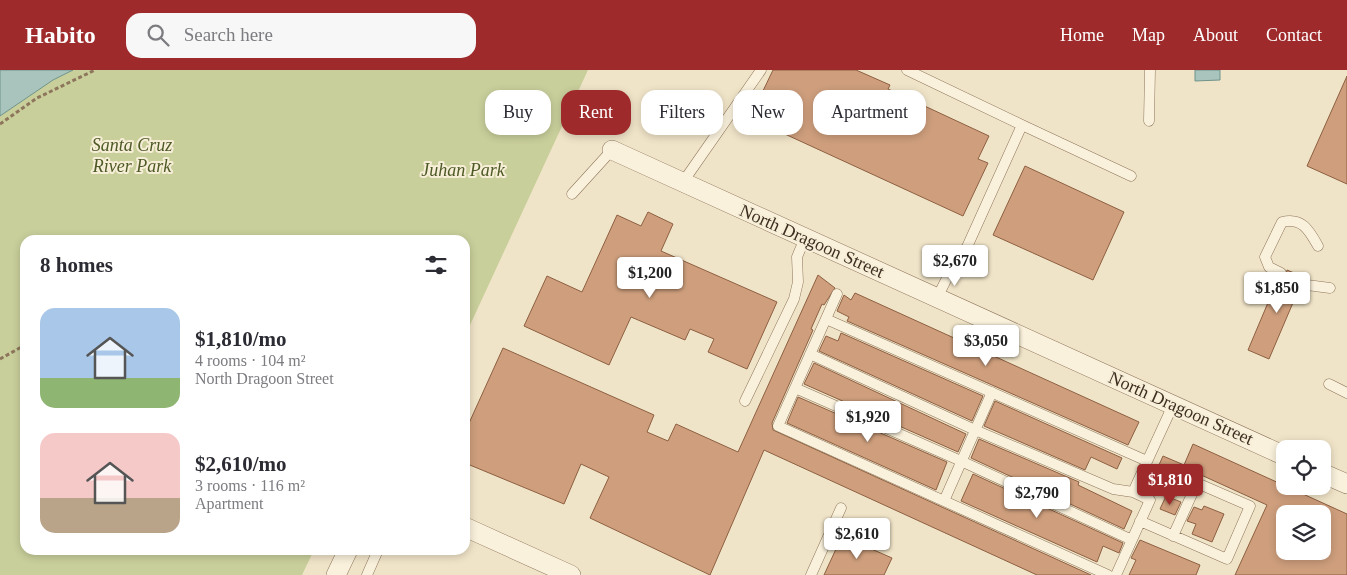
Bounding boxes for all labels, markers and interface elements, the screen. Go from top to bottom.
search box [126,13,476,58]
icon: search [144,21,172,49]
text: Habito [25,22,96,48]
text: Search here [184,24,273,45]
text: Home [1060,25,1104,45]
text: Map [1132,25,1165,45]
text: About [1193,25,1238,45]
text: Contact [1266,25,1322,45]
chip: Buy [485,90,551,135]
chip: Rent [561,90,631,135]
chip: Filters [641,90,723,135]
chip: New [733,90,803,135]
chip: Apartment [813,90,926,135]
park label: Santa Cruz River Park [92,135,172,176]
park label: Juhan Park [421,160,506,180]
street label: North Dragoon Street [737,200,887,282]
pin: $2,670 [914,244,996,287]
icon: filters [422,251,450,279]
text: $2,670 [933,252,977,269]
text: 8 homes [40,253,113,277]
pin: $1,200 [609,256,691,299]
text: $1,200 [628,264,672,281]
pin: $1,850 [1236,272,1318,314]
text: $1,850 [1255,279,1299,296]
pin: $3,050 [945,324,1027,367]
text: $1,810/mo [195,327,287,351]
icon: home [80,328,140,388]
text: $3,050 [964,332,1008,349]
text: 4 rooms · 104 m² [195,352,306,369]
street label: North Dragoon Street [1106,367,1256,449]
text: North Dragoon Street [195,370,334,387]
pin: $1,920 [827,400,909,443]
text: $1,920 [846,408,890,425]
map controls [1276,440,1331,560]
button: locate [1276,440,1331,495]
text: $2,610/mo [195,452,287,476]
icon: home [80,453,140,513]
pin: $1,810 [1129,464,1211,506]
text: $1,810 [1148,471,1192,488]
pin: $2,790 [996,476,1078,519]
text: 3 rooms · 116 m² [195,477,305,494]
text: $2,790 [1015,484,1059,501]
text: Apartment [195,495,263,512]
button: layers [1276,505,1331,560]
pin: $2,610 [816,518,898,560]
text: $2,610 [835,525,879,542]

